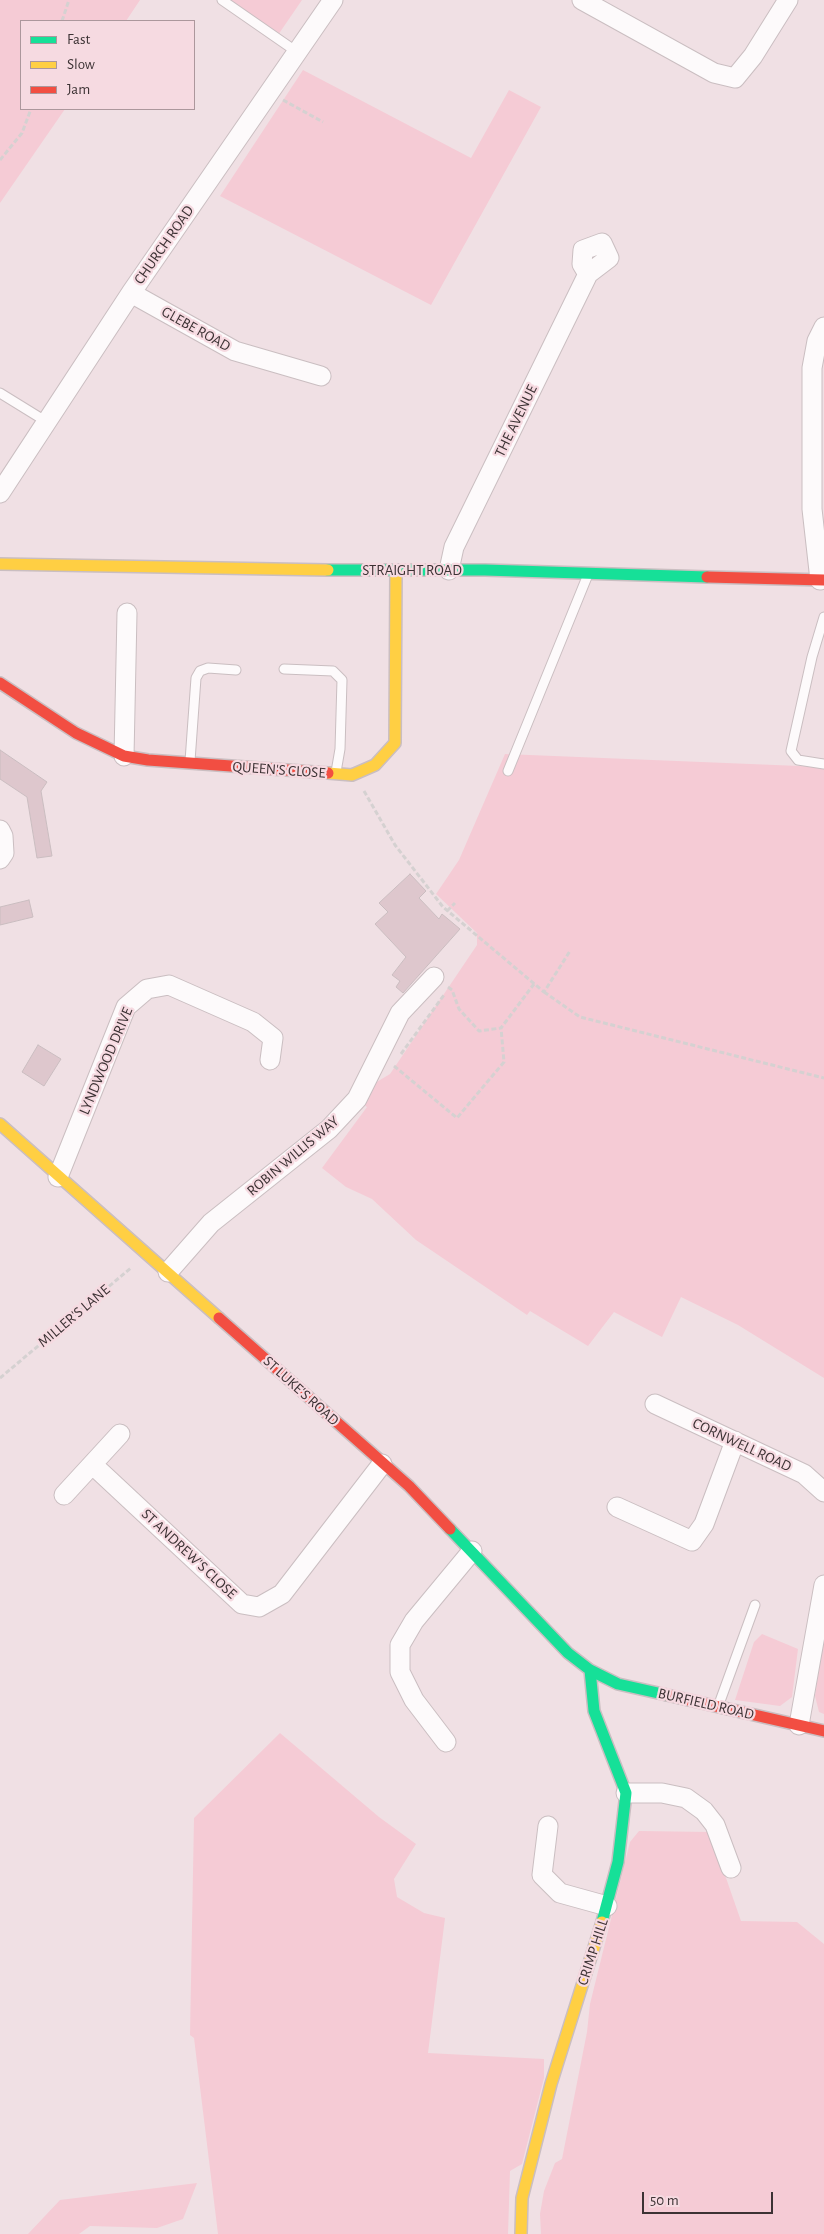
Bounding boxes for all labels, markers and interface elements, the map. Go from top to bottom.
legend [20,20,195,110]
text: Fast [67,32,90,47]
text: Slow [67,57,95,72]
text: Jam [67,82,90,97]
street label: CHURCH ROAD [130,202,198,288]
street label: GLEBE ROAD [158,303,234,355]
street label: THE AVENUE [491,382,541,460]
street label: STRAIGHT ROAD [362,561,462,579]
street label: QUEEN'S CLOSE [232,758,326,782]
street label: LYNDWOOD DRIVE [75,1005,137,1117]
street label: ROBIN WILLIS WAY [243,1112,343,1200]
street label: MILLER'S LANE [34,1281,114,1351]
street label: ST LUKE'S ROAD [259,1352,343,1430]
street label: CORNWELL ROAD [690,1414,794,1476]
street label: ST ANDREW'S CLOSE [138,1505,240,1603]
street label: BURFIELD ROAD [656,1684,756,1724]
street label: CRIMP HILL [574,1916,612,1988]
scale bar [644,2182,775,2214]
text: 50 m [650,2193,679,2208]

